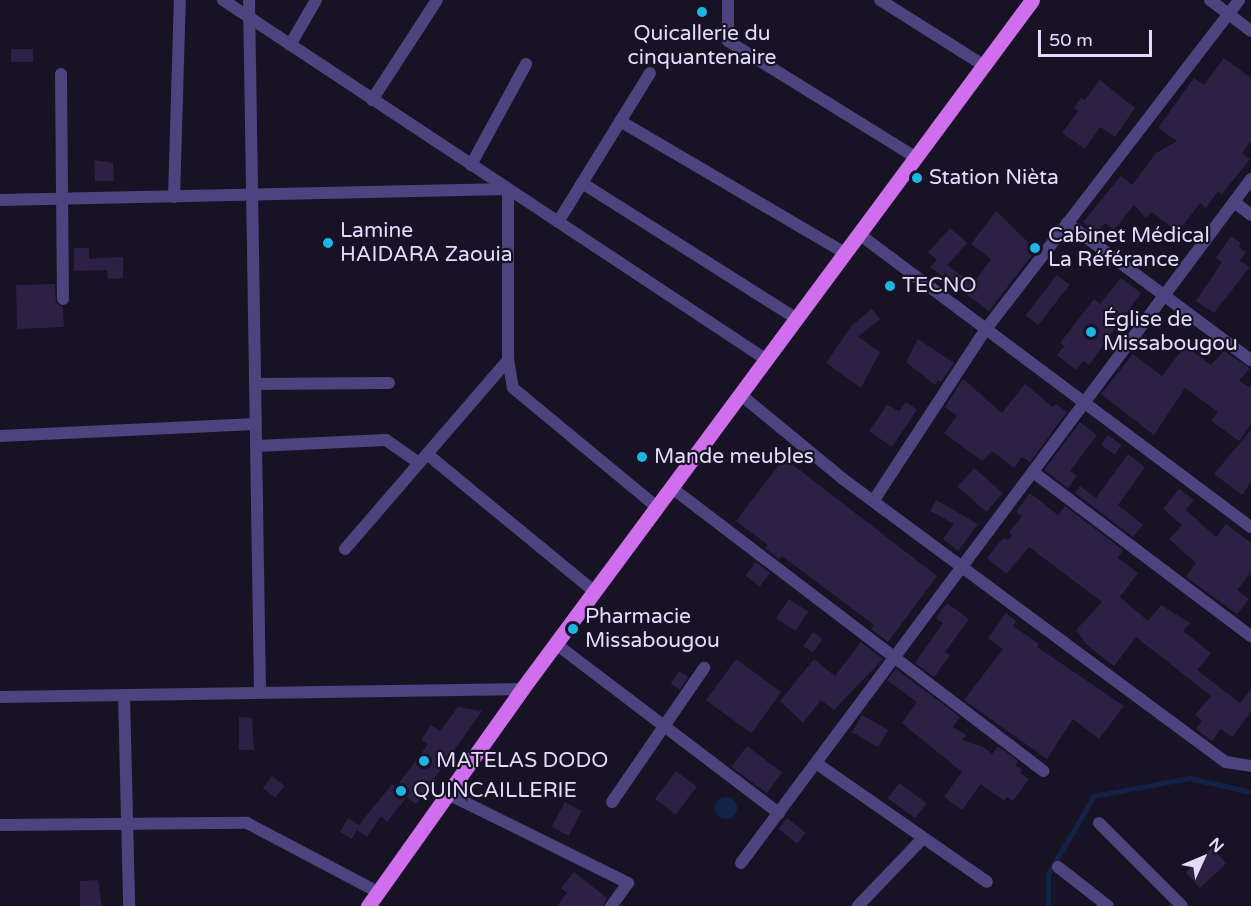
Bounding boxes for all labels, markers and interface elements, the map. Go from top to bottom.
marker: Quicallerie du cinquantenaire [695,5,709,19]
scale bar [1041,18,1155,56]
place label: Quicallerie du cinquantenaire [628,21,776,71]
text: 50 m [1049,29,1093,51]
place label: Station Nièta [929,165,1059,191]
marker: Station Nièta [910,171,924,185]
place label: Lamine HAIDARA Zaouia [340,218,512,268]
place label: Cabinet Médical La Référance [1048,223,1210,273]
marker: Lamine HAIDARA Zaouia [321,236,335,250]
marker: Cabinet Médical La Référance [1026,239,1044,257]
place label: TECNO [902,273,977,299]
marker: TECNO [883,279,897,293]
place label: Église de Missabougou [1103,307,1238,357]
marker: Église de Missabougou [1084,325,1098,339]
place label: Mande meubles [654,444,814,470]
marker: Mande meubles [635,450,649,464]
place label: Pharmacie Missabougou [585,604,720,654]
marker: Pharmacie Missabougou [566,622,580,636]
place label: MATELAS DODO [436,748,608,774]
marker: MATELAS DODO [417,754,431,768]
place label: QUINCAILLERIE [413,778,577,804]
marker: QUINCAILLERIE [394,784,408,798]
north arrow [1173,828,1233,888]
text: N [1204,834,1228,857]

